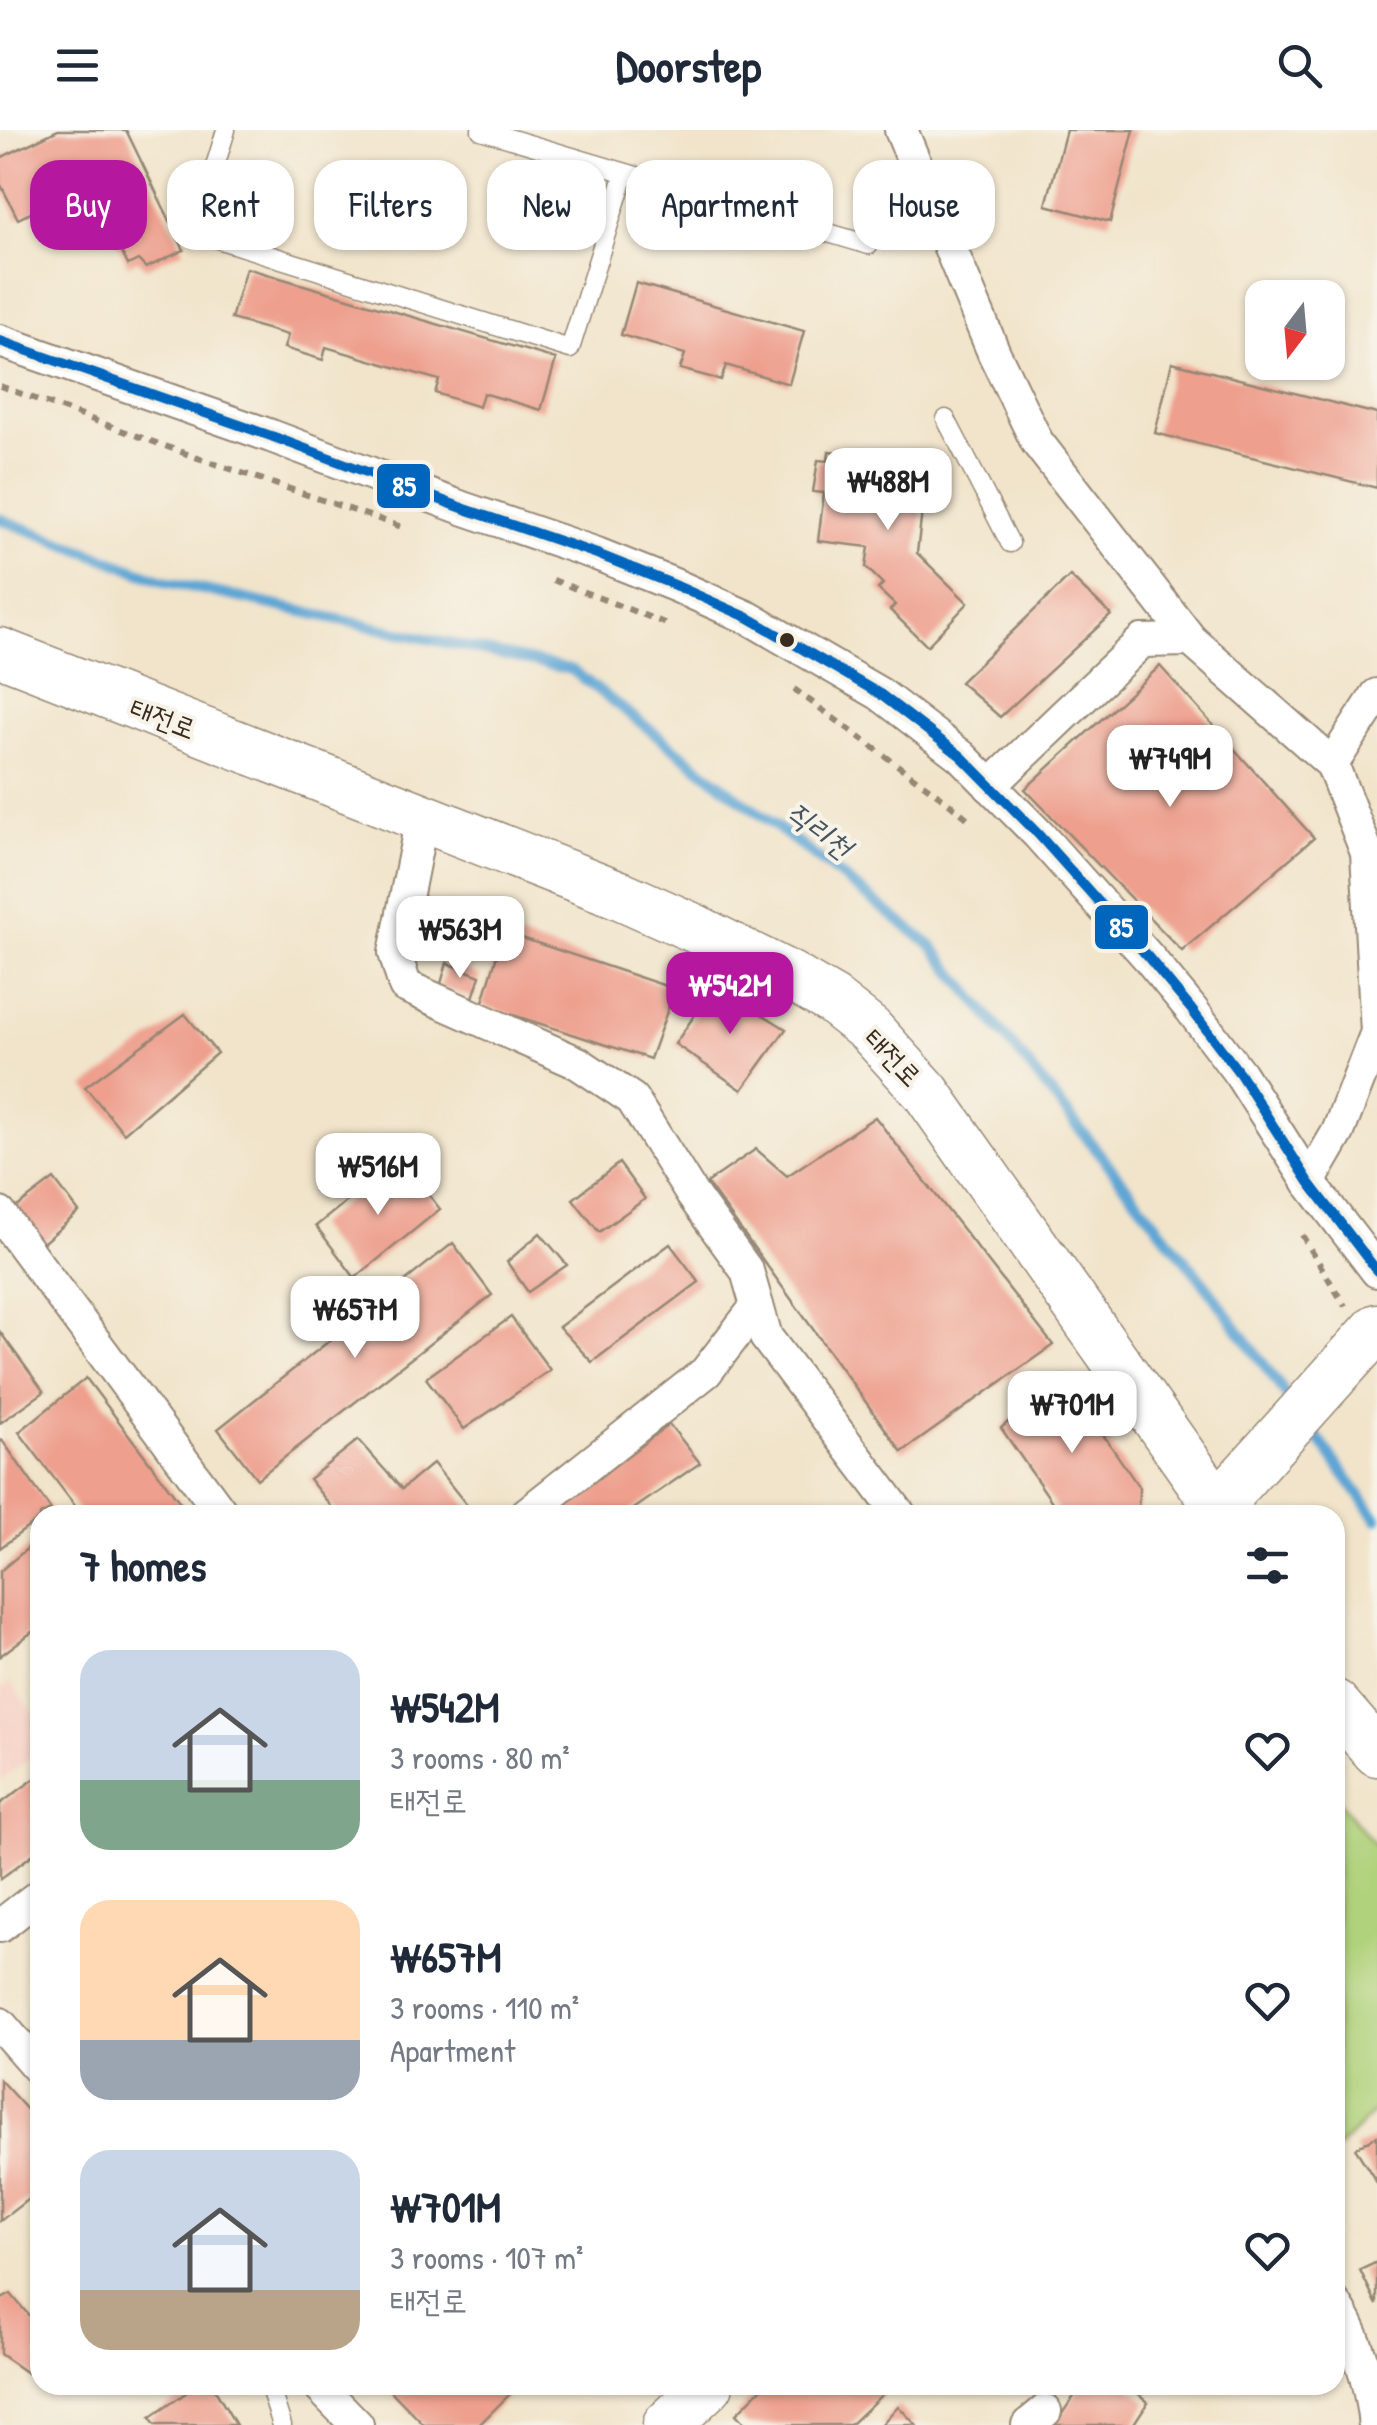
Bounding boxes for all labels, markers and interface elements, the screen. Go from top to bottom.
text: Doorstep [616,35,761,96]
icon: menu [50,38,105,93]
icon: search [1272,38,1327,93]
chip: Buy [30,160,147,250]
chip: Rent [167,160,294,250]
chip: Filters [314,160,467,250]
chip: New [487,160,606,250]
chip: Apartment [626,160,833,250]
chip: House [853,160,995,250]
north arrow [1245,280,1345,380]
map controls [1245,280,1345,380]
pin: ₩488M [818,448,958,533]
text: ₩488M [847,459,929,502]
line badge: 85 [375,462,432,510]
text: 85 [392,467,416,505]
unlabelled marker [777,630,797,650]
street label: 태전로 [125,688,201,748]
pin: ₩749M [1100,725,1240,810]
text: ₩749M [1129,736,1211,779]
water label: 직리천 [779,791,863,868]
pin: ₩563M [390,896,530,981]
line badge: 85 [1093,903,1150,951]
text: ₩563M [418,907,502,950]
text: 85 [1109,908,1133,946]
pin: ₩542M [660,952,800,1037]
text: ₩542M [688,963,772,1006]
street label: 태전로 [856,1019,930,1095]
pin: ₩516M [308,1133,448,1218]
text: ₩516M [338,1144,418,1187]
pin: ₩657M [285,1276,425,1361]
text: ₩657M [313,1287,398,1330]
pin: ₩701M [1002,1371,1142,1456]
text: ₩701M [1030,1382,1114,1425]
text: 7 homes [80,1537,206,1594]
icon: filters [1240,1538,1295,1593]
text: ₩542M [390,1678,499,1735]
icon: home [160,1690,280,1810]
icon: heart [1240,1723,1295,1778]
text: 3 rooms · 80 m² [390,1736,570,1779]
text: 태전로 [390,1779,467,1822]
text: ₩657M [390,1928,502,1985]
icon: home [160,1940,280,2060]
icon: heart [1240,1973,1295,2028]
text: 3 rooms · 110 m² [390,1986,579,2029]
text: Apartment [390,2029,515,2072]
text: ₩701M [390,2178,501,2235]
icon: home [160,2190,280,2310]
icon: heart [1240,2223,1295,2278]
text: 3 rooms · 107 m² [390,2236,583,2279]
text: 태전로 [390,2279,467,2322]

